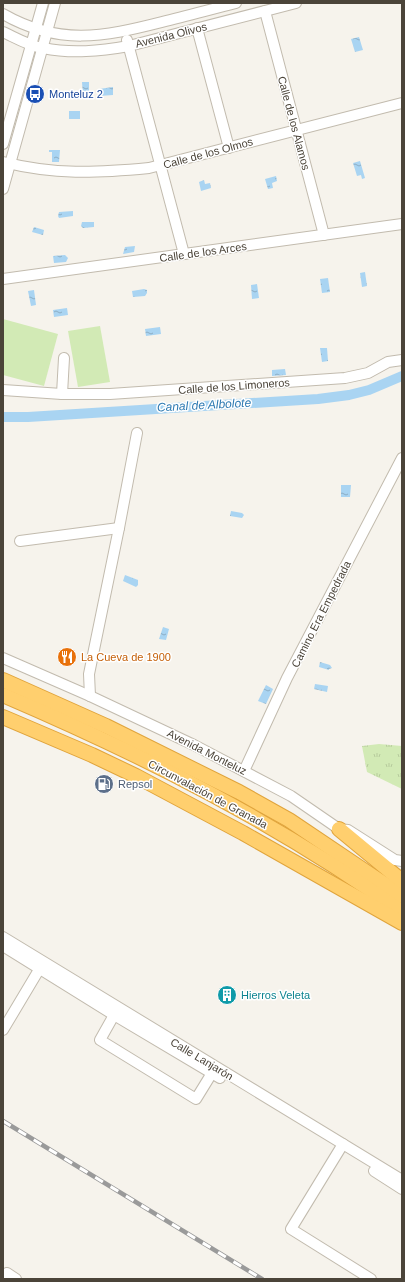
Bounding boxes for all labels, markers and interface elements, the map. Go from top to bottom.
street label: Avenida Olivos [134,20,208,50]
street label: Calle de los Alamos [276,75,312,172]
bus stop icon: Monteluz 2 [24,83,46,105]
place label: Monteluz 2 [49,88,103,100]
street label: Calle de los Olmos [162,135,255,171]
street label: Calle de los Arces [159,240,248,264]
street label: Calle de los Limoneros [178,376,291,396]
water label: Canal de Albolote [157,396,252,414]
street label: Camino Era Empedrada [289,558,354,669]
restaurant icon: La Cueva de 1900 [56,646,78,668]
place label: La Cueva de 1900 [81,651,171,663]
street label: Avenida Monteluz [165,727,249,777]
street label: Circunvalación de Granada [146,757,270,831]
fuel station icon: Repsol [93,773,115,795]
place label: Repsol [118,778,152,790]
building icon: Hierros Veleta [216,984,238,1006]
place label: Hierros Veleta [241,989,311,1001]
street label: Calle Lanjarón [169,1036,235,1082]

